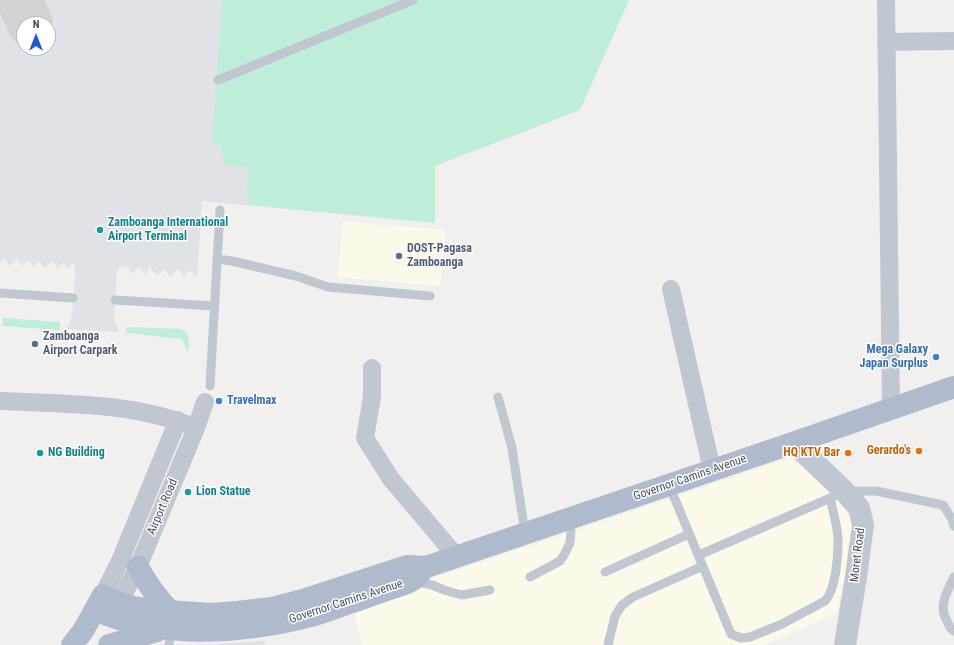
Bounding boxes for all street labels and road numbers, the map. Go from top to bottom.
street label: Governor Camins Avenue [632,452,748,504]
street label: Airport Road [145,477,181,537]
street label: Moret Road [848,527,868,583]
street label: Governor Camins Avenue [287,577,405,627]

